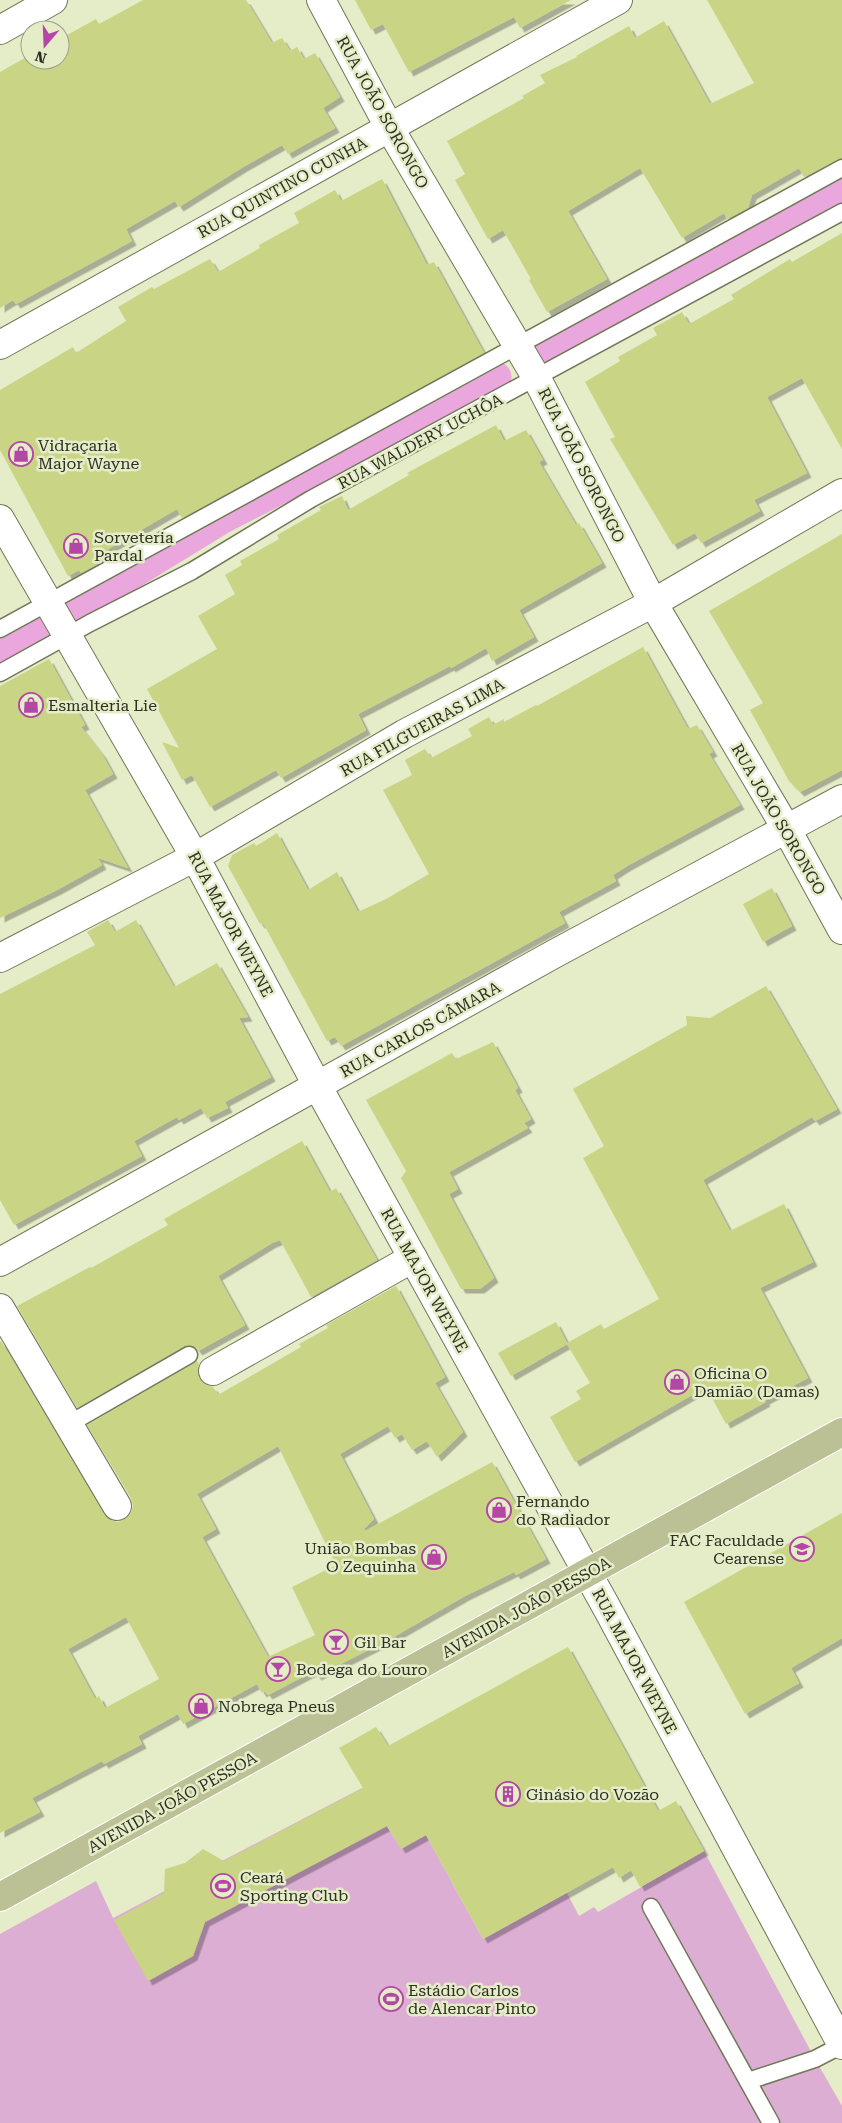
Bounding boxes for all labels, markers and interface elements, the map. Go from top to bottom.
north arrow [20,20,70,70]
street label: RUA JOÃO SORONGO [333,33,432,192]
text: N [33,48,48,67]
street label: RUA QUINTINO CUNHA [194,133,371,242]
street label: RUA JOÃO SORONGO [534,385,629,546]
street label: RUA WALDERY UCHÔA [334,389,507,493]
place label: Vidraçaria Major Wayne [38,436,140,473]
shop icon: Vidraçaria Major Wayne [8,441,34,467]
place label: Sorveteria Pardal [94,528,174,565]
shop icon: Sorveteria Pardal [63,533,89,559]
street label: RUA FILGUEIRAS LIMA [337,674,508,780]
shop icon: Esmalteria Lie [18,692,44,718]
place label: Esmalteria Lie [48,696,157,715]
street label: RUA JOÃO SORONGO [727,740,830,898]
street label: RUA MAJOR WEYNE [184,848,277,1000]
street label: RUA CARLOS CÂMARA [337,977,504,1081]
street label: RUA MAJOR WEYNE [377,1205,472,1356]
place label: Oficina O Damião (Damas) [694,1364,820,1401]
shop icon: Oficina O Damião (Damas) [664,1369,690,1395]
place label: Fernando do Radiador [516,1492,611,1529]
shop icon: Fernando do Radiador [486,1497,512,1523]
place label: FAC Faculdade Cearense [670,1531,784,1568]
school or university icon: FAC Faculdade Cearense [789,1536,815,1562]
place label: União Bombas O Zequinha [304,1539,416,1576]
shop icon: União Bombas O Zequinha [421,1544,447,1570]
street label: AVENIDA JOÃO PESSOA [438,1553,615,1662]
street label: RUA MAJOR WEYNE [588,1585,681,1737]
bar icon: Gil Bar [323,1629,349,1655]
place label: Gil Bar [354,1633,407,1652]
bar icon: Bodega do Louro [265,1656,291,1682]
place label: Bodega do Louro [296,1660,427,1679]
shop icon: Nobrega Pneus [188,1693,214,1719]
place label: Nobrega Pneus [218,1697,335,1716]
street label: AVENIDA JOÃO PESSOA [84,1748,261,1857]
building icon: Ginásio do Vozão [495,1781,521,1807]
place label: Ginásio do Vozão [526,1785,659,1804]
place label: Ceará Sporting Club [240,1868,348,1905]
sports icon: Ceará Sporting Club [210,1873,236,1899]
place label: Estádio Carlos de Alencar Pinto [408,1981,536,2018]
sports icon: Estádio Carlos de Alencar Pinto [378,1986,404,2012]

